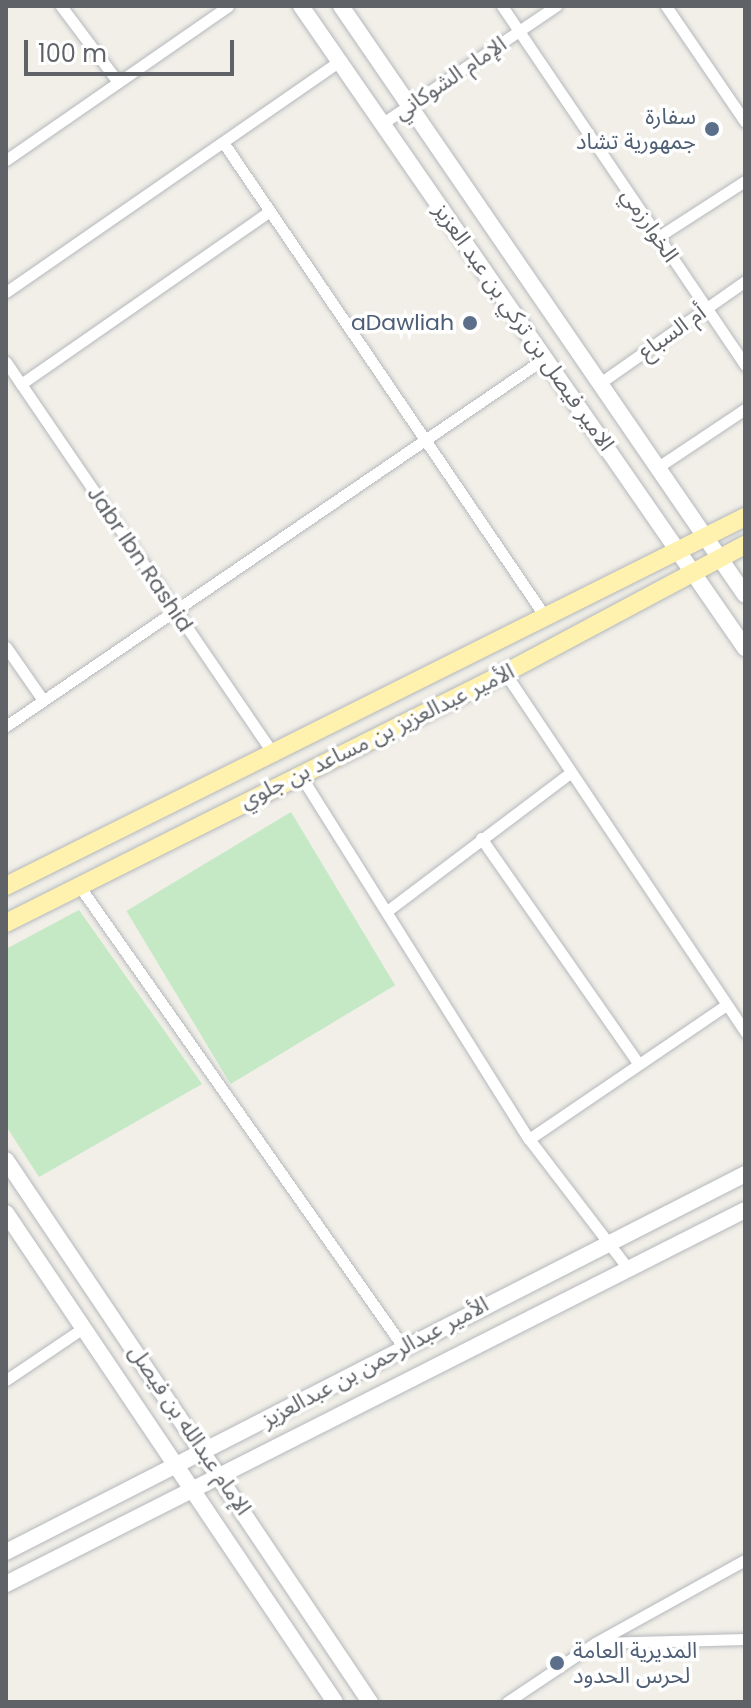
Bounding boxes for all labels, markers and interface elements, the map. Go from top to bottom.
scale bar [28,24,238,74]
street label: الإمام الشوكاني [389,31,511,125]
text: 100 m [38,37,107,70]
place label: سفارة جمهورية تشاد [576,103,696,154]
marker: سفارة جمهورية تشاد [703,120,721,138]
street label: الخوارزمي [616,183,684,267]
street label: الامير فيصل بن تركي بن عبد العزيز [428,198,620,456]
street label: أم السباع [633,299,711,365]
place label: aDawliah [351,310,454,336]
marker: aDawliah [461,314,479,332]
street label: Jabr Ibn Rashid [82,481,198,637]
street label: الأمير عبدالعزيز بن مساعد بن جلوي [235,658,519,814]
street label: الأمير عبدالرحمن بن عبدالعزيز [257,1291,493,1433]
street label: الإمام عبدالله بن فيصل [123,1340,257,1520]
place label: المديرية العامة لحرس الحدود [573,1637,697,1688]
marker: المديرية العامة لحرس الحدود [548,1654,566,1672]

